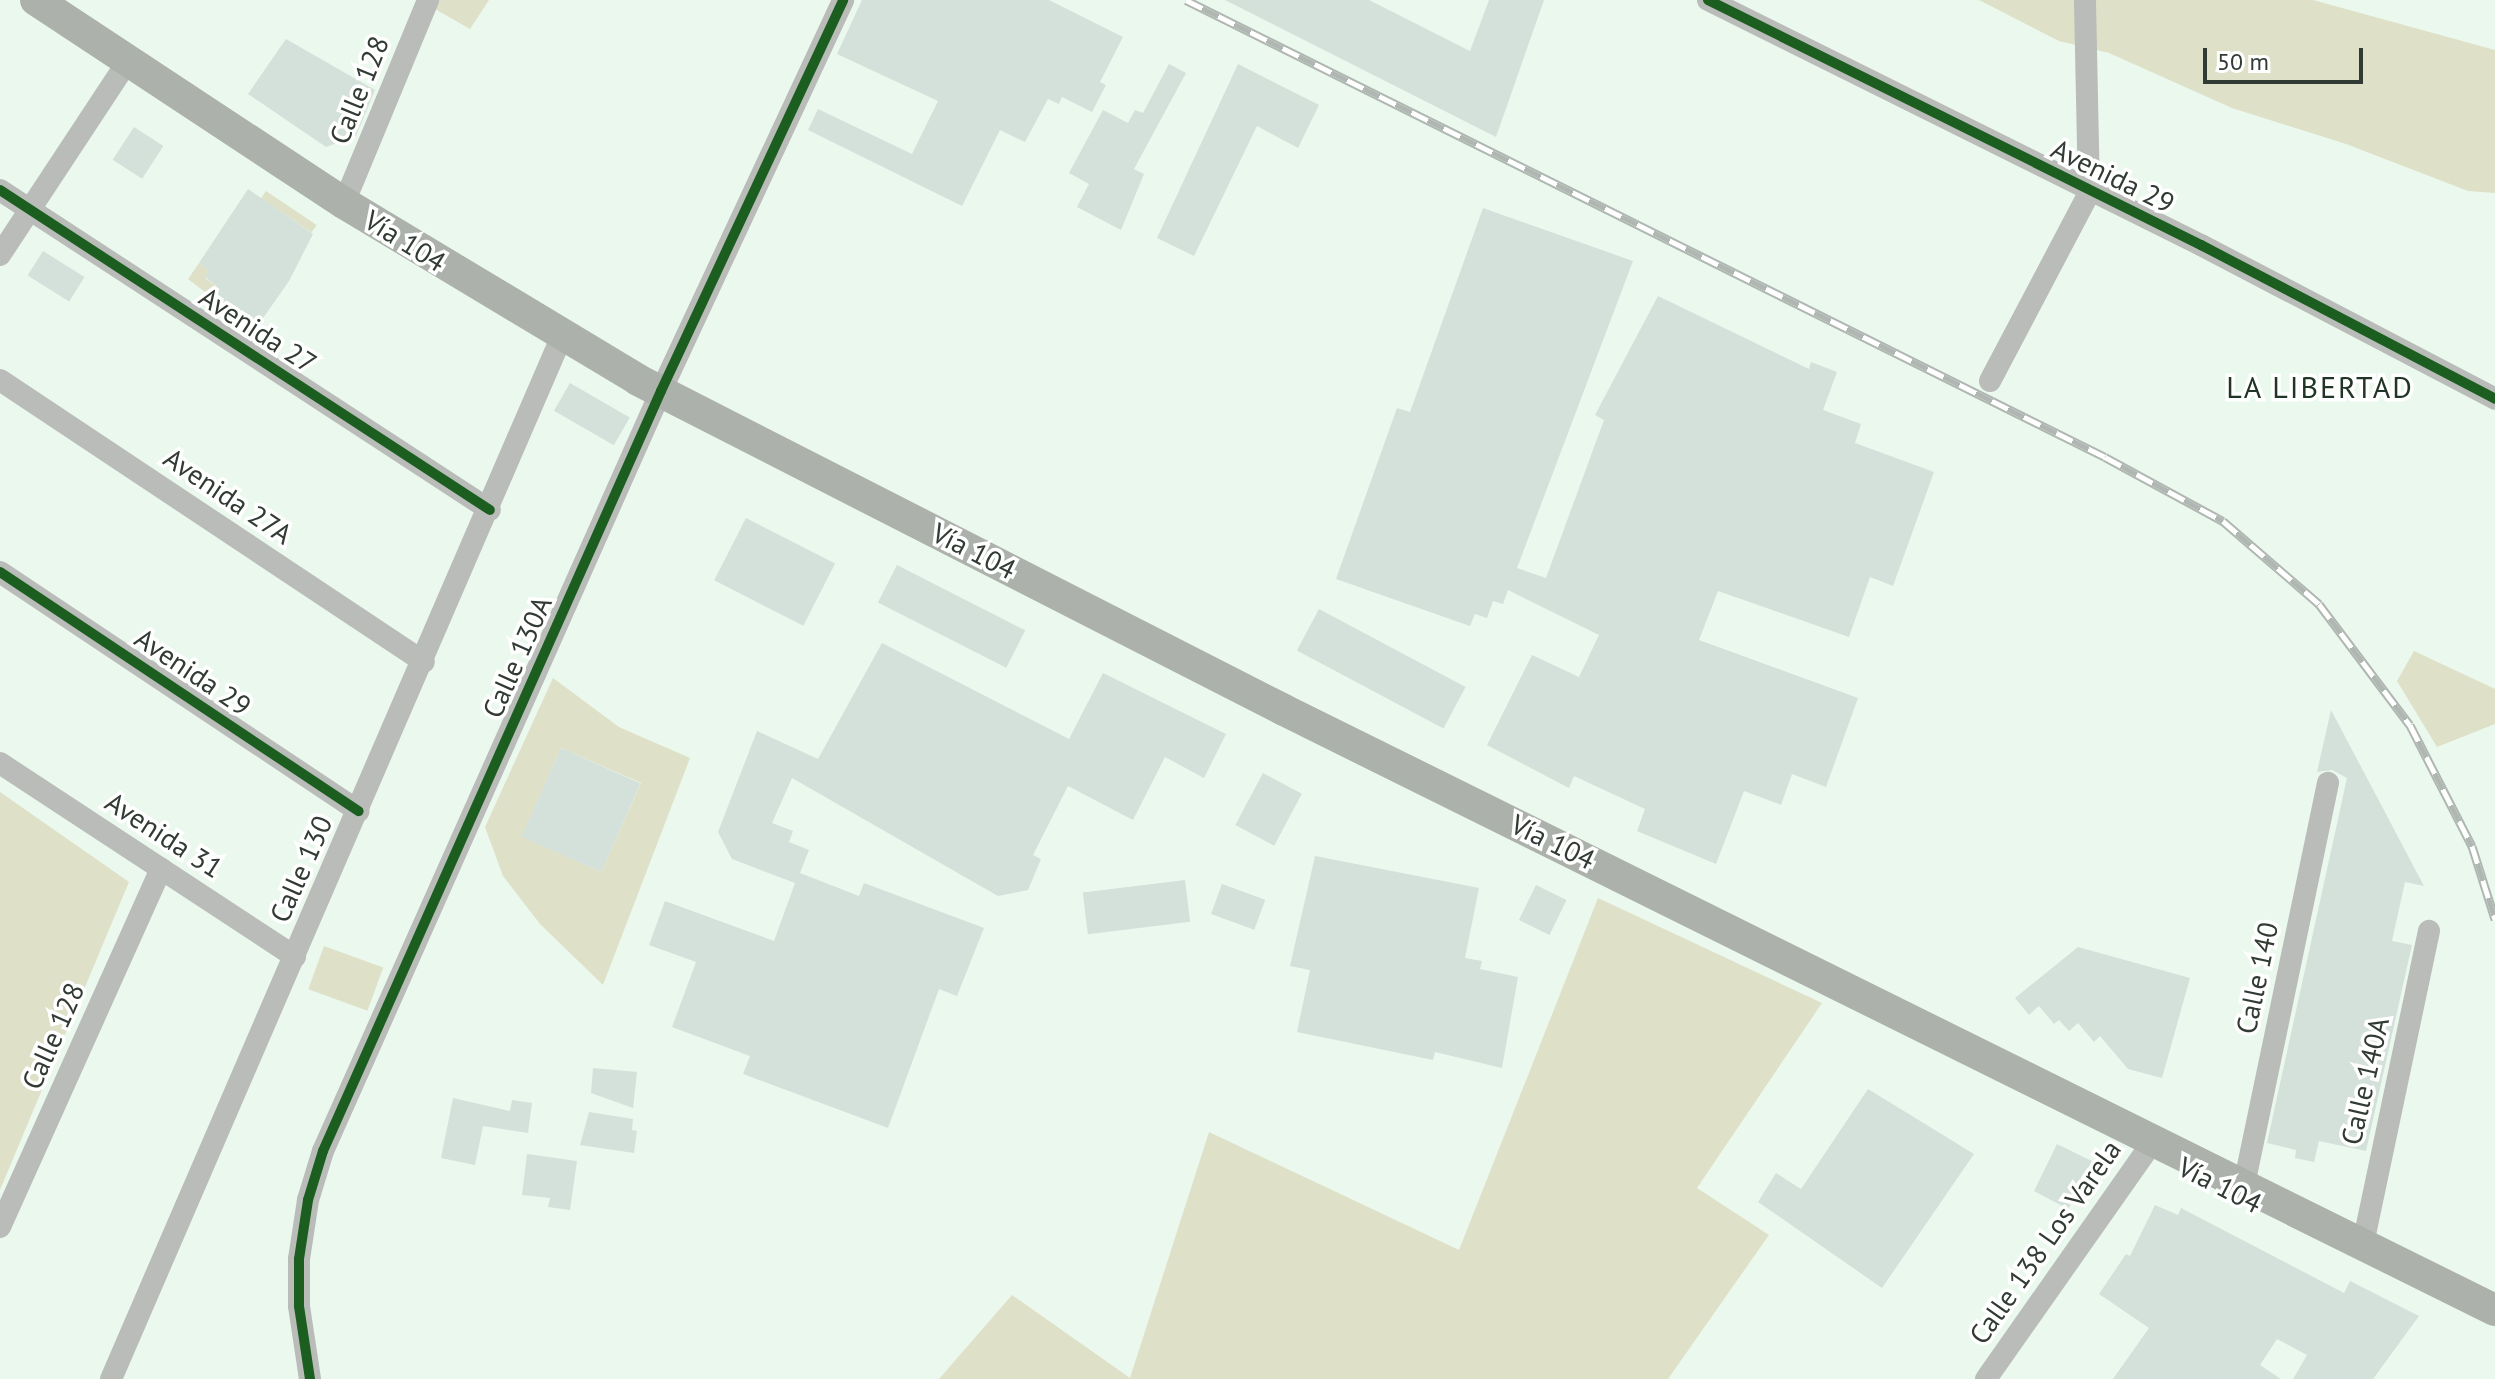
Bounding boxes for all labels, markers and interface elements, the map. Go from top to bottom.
street label: Calle 128 [322,31,396,149]
scale bar [2207,32,2367,82]
text: 50 m [2217,46,2269,77]
street label: Avenida 29 [2046,132,2180,220]
street label: Vía 104 [358,203,452,279]
street label: Avenida 27 [193,280,323,380]
district label: LA LIBERTAD [2226,369,2414,405]
street label: Avenida 27A [158,441,298,551]
street label: Vía 104 [927,516,1021,586]
street label: Calle 130A [475,591,559,723]
street label: Avenida 29 [129,621,257,723]
street label: Avenida 31 [99,785,229,885]
street label: Vía 104 [1506,807,1600,877]
street label: Calle 130 [263,810,339,928]
street label: Calle 140 [2229,919,2285,1037]
street label: Calle 128 [15,977,91,1095]
street label: Calle 140A [2334,1014,2396,1148]
street label: Calle 138 Los Varela [1962,1133,2128,1351]
street label: Vía 104 [2173,1150,2267,1220]

